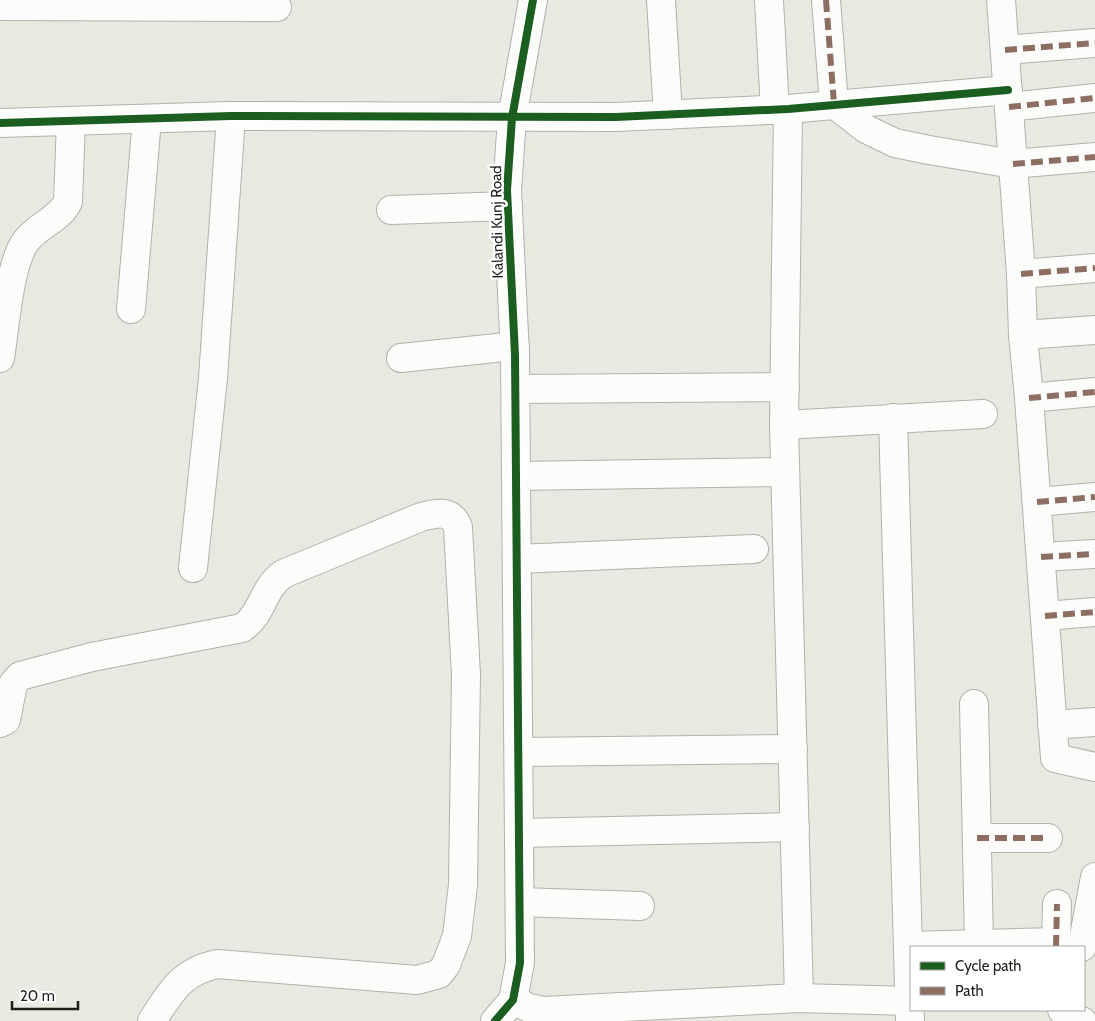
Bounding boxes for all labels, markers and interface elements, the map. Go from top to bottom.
street label: Kalandi Kunj Road [487,165,507,279]
legend [910,946,1085,1011]
text: Cycle path [955,957,1021,975]
scale bar [12,978,79,1010]
text: Path [955,982,984,1000]
text: 20 m [20,987,55,1005]

